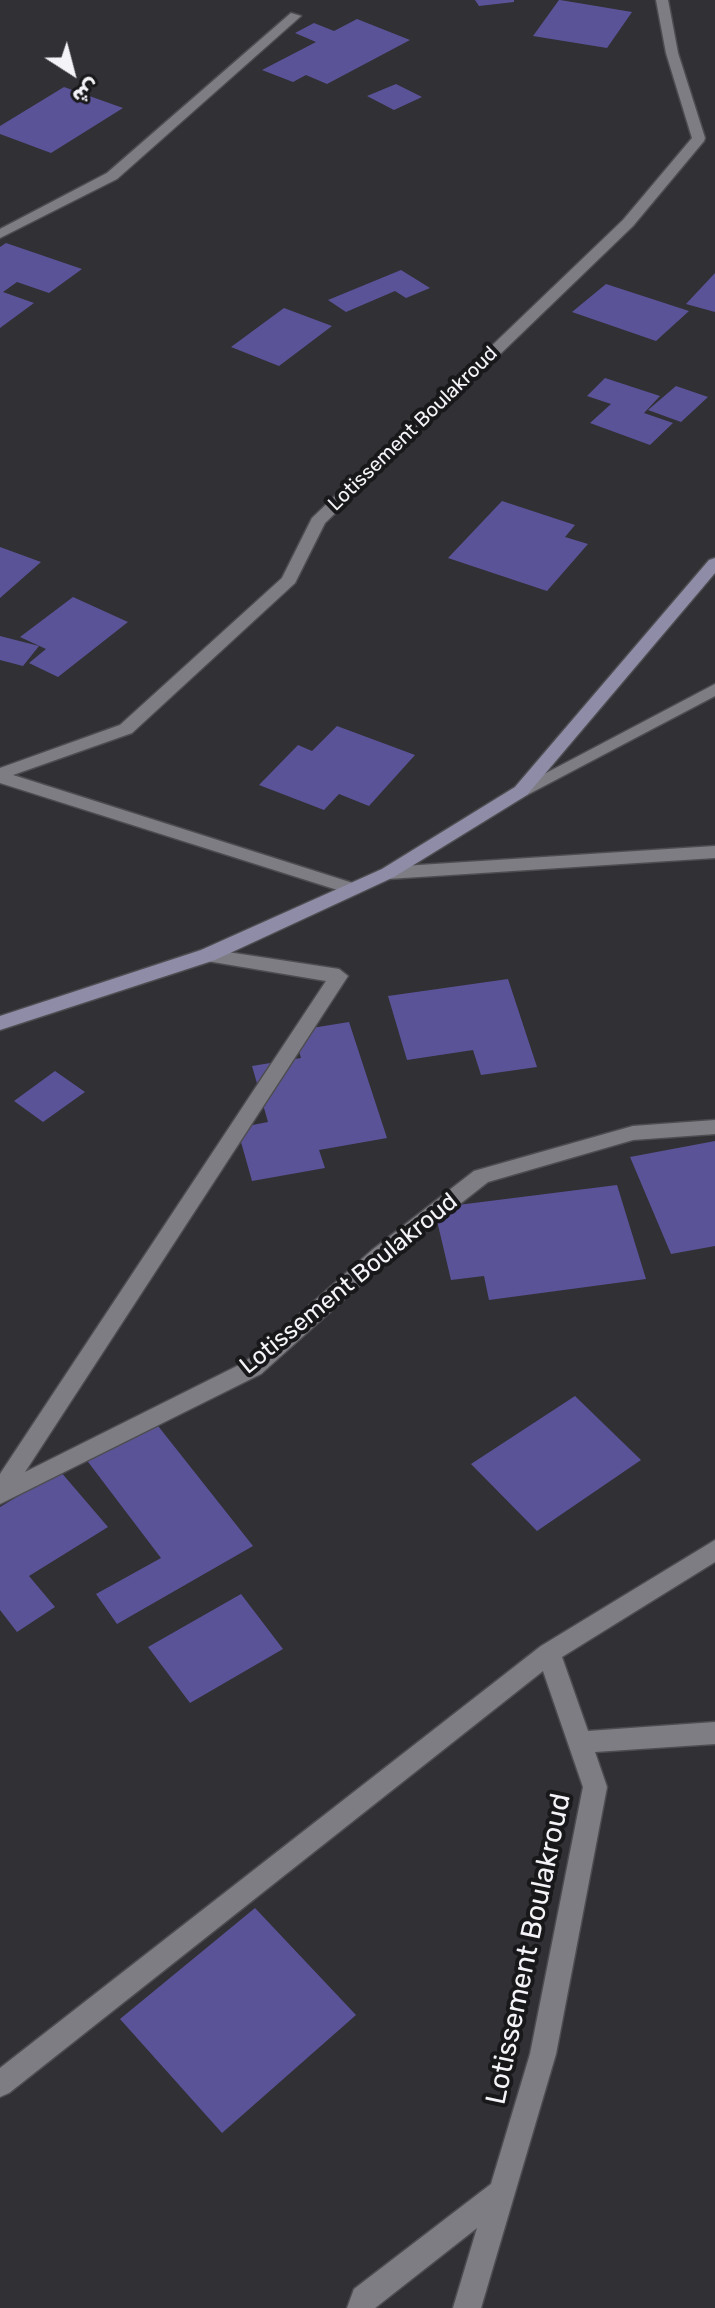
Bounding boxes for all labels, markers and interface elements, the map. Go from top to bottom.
north arrow [32,32,112,112]
text: ش [67,73,106,111]
street label: Lotissement Boulakroud [323,342,503,516]
street label: Lotissement Boulakroud [234,1187,464,1381]
street label: Lotissement Boulakroud [480,1791,578,2107]

